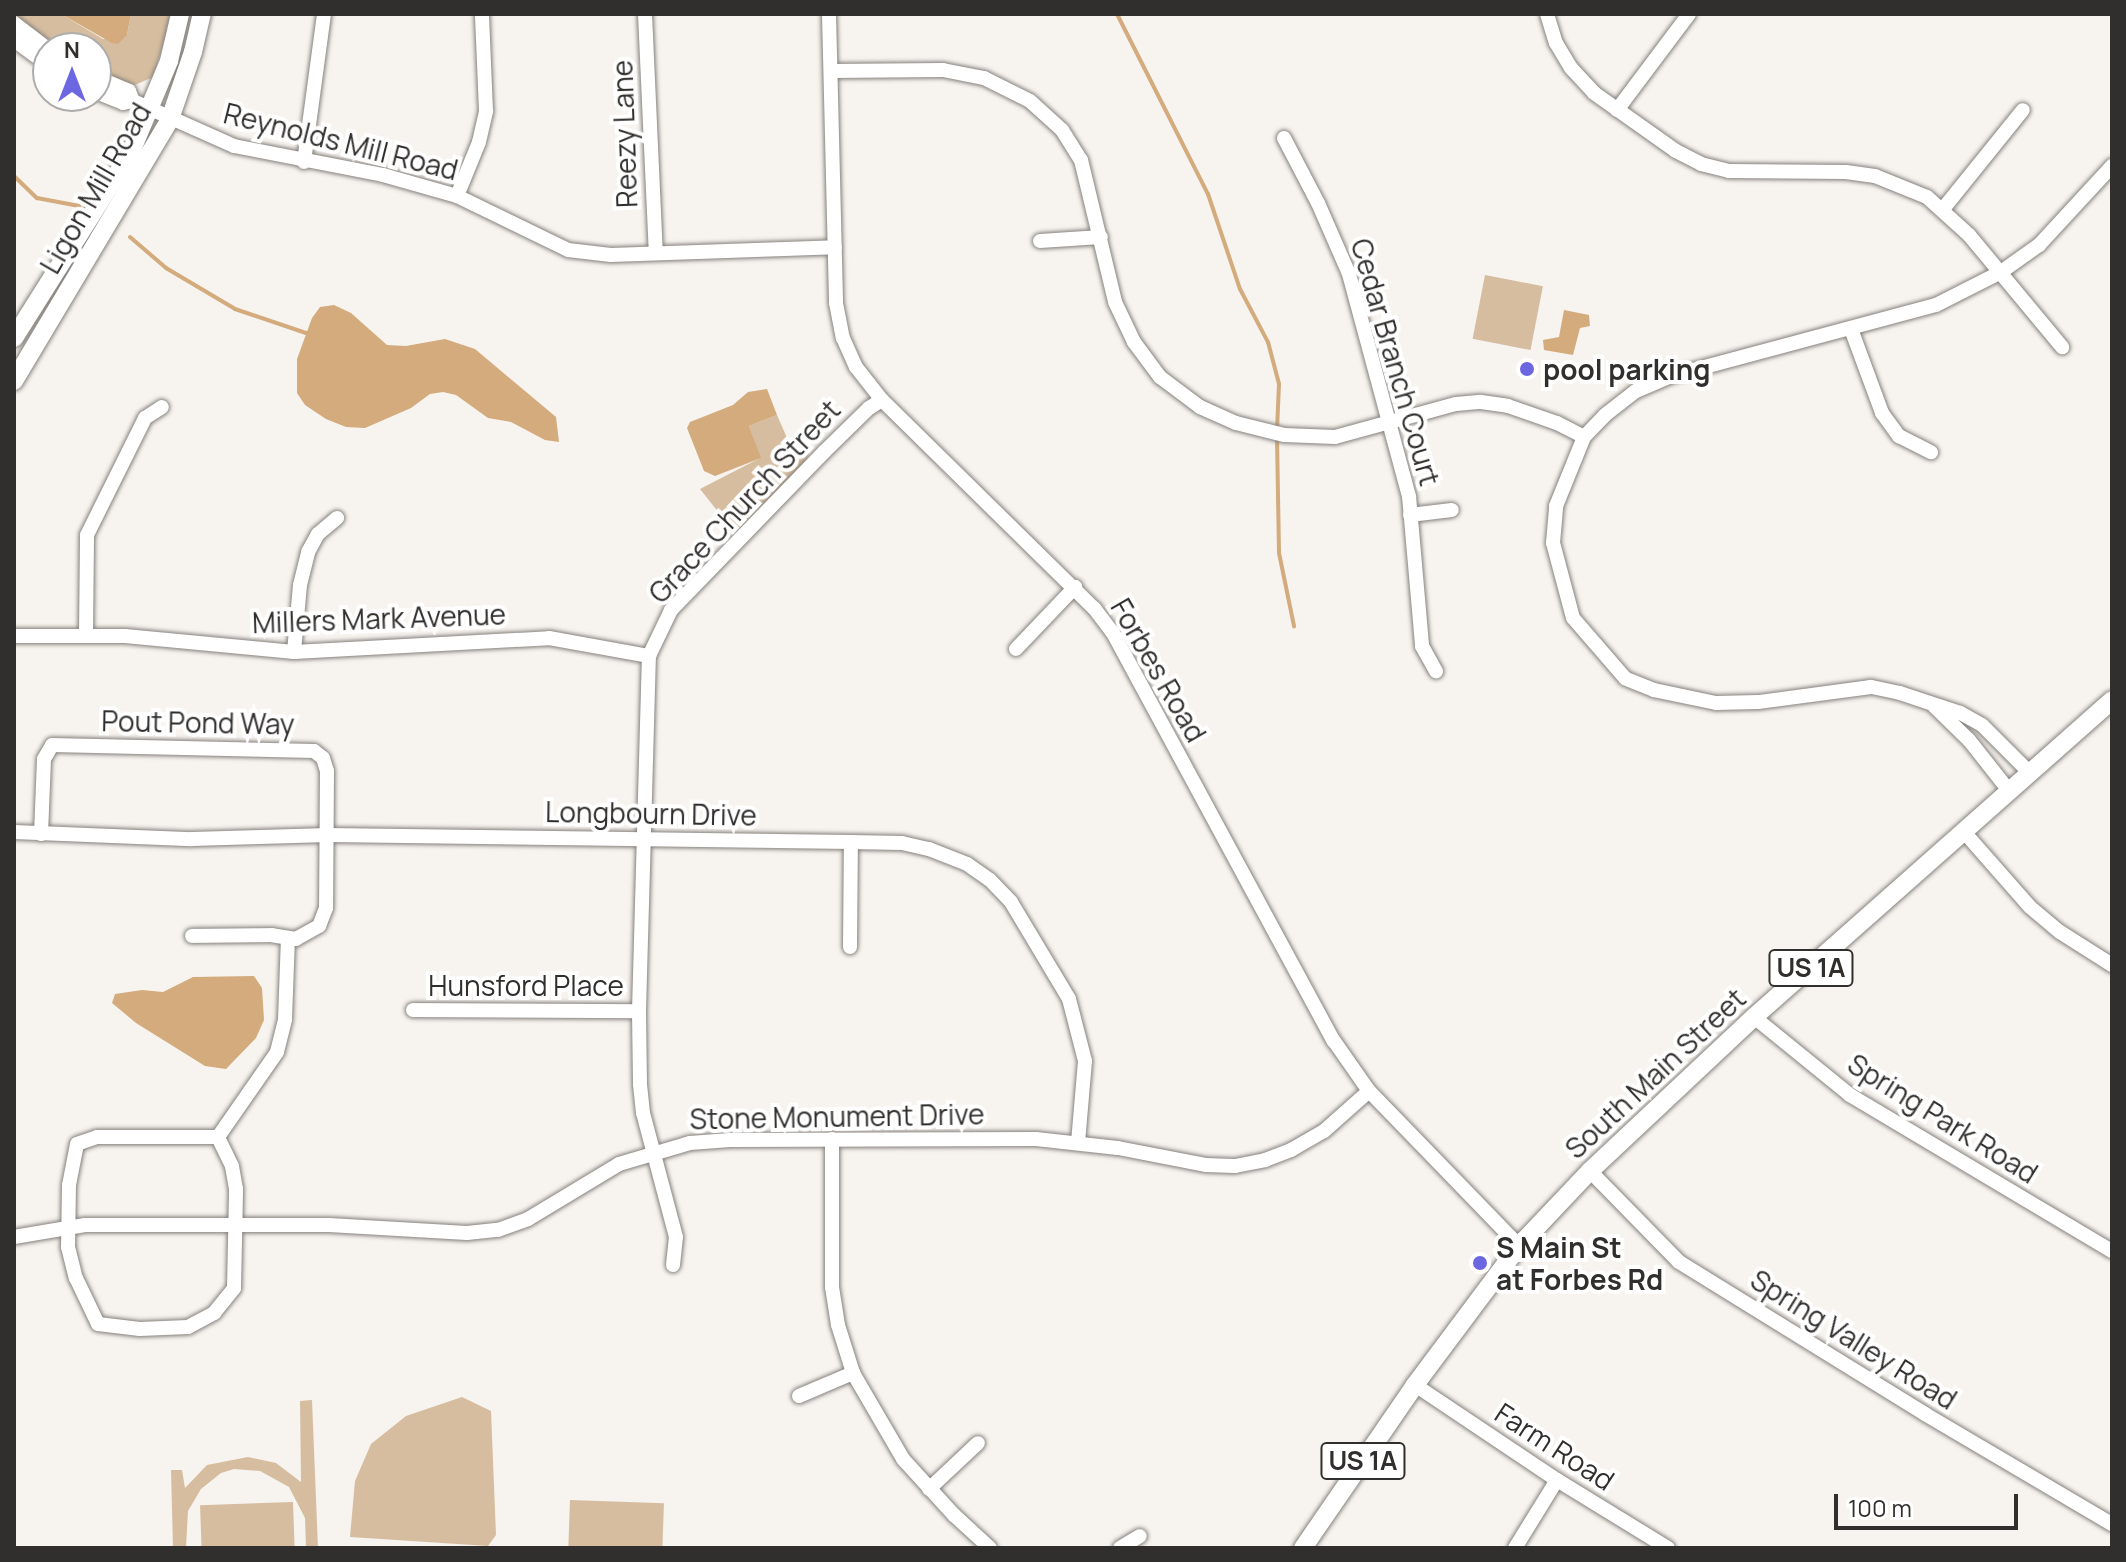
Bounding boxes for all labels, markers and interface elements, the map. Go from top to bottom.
north arrow [32,32,112,112]
text: N [64,35,80,65]
street label: Reezy Lane [605,60,643,208]
street label: Reynolds Mill Road [220,96,462,186]
street label: Ligon Mill Road [33,97,157,279]
street label: Cedar Branch Court [1345,235,1447,489]
place label: pool parking [1543,352,1711,386]
marker: pool parking [1518,360,1536,378]
street label: Grace Church Street [641,393,847,609]
street label: Forbes Road [1104,592,1214,748]
street label: Millers Mark Avenue [252,597,506,639]
street label: Pout Pond Way [101,704,295,740]
street label: Longbourn Drive [545,794,757,832]
road number: US 1A [1767,946,1855,990]
street label: Hunsford Place [428,968,624,1002]
street label: South Main Street [1558,981,1752,1165]
street label: Spring Park Road [1842,1046,2044,1190]
street label: Stone Monument Drive [689,1097,985,1135]
place label: S Main St at Forbes Rd [1496,1230,1663,1296]
marker: S Main St at Forbes Rd [1471,1254,1489,1272]
street label: Spring Valley Road [1745,1262,1963,1416]
street label: Farm Road [1489,1395,1621,1497]
road number: US 1A [1319,1439,1407,1483]
scale bar [1838,1478,2022,1528]
text: 100 m [1848,1491,1912,1524]

